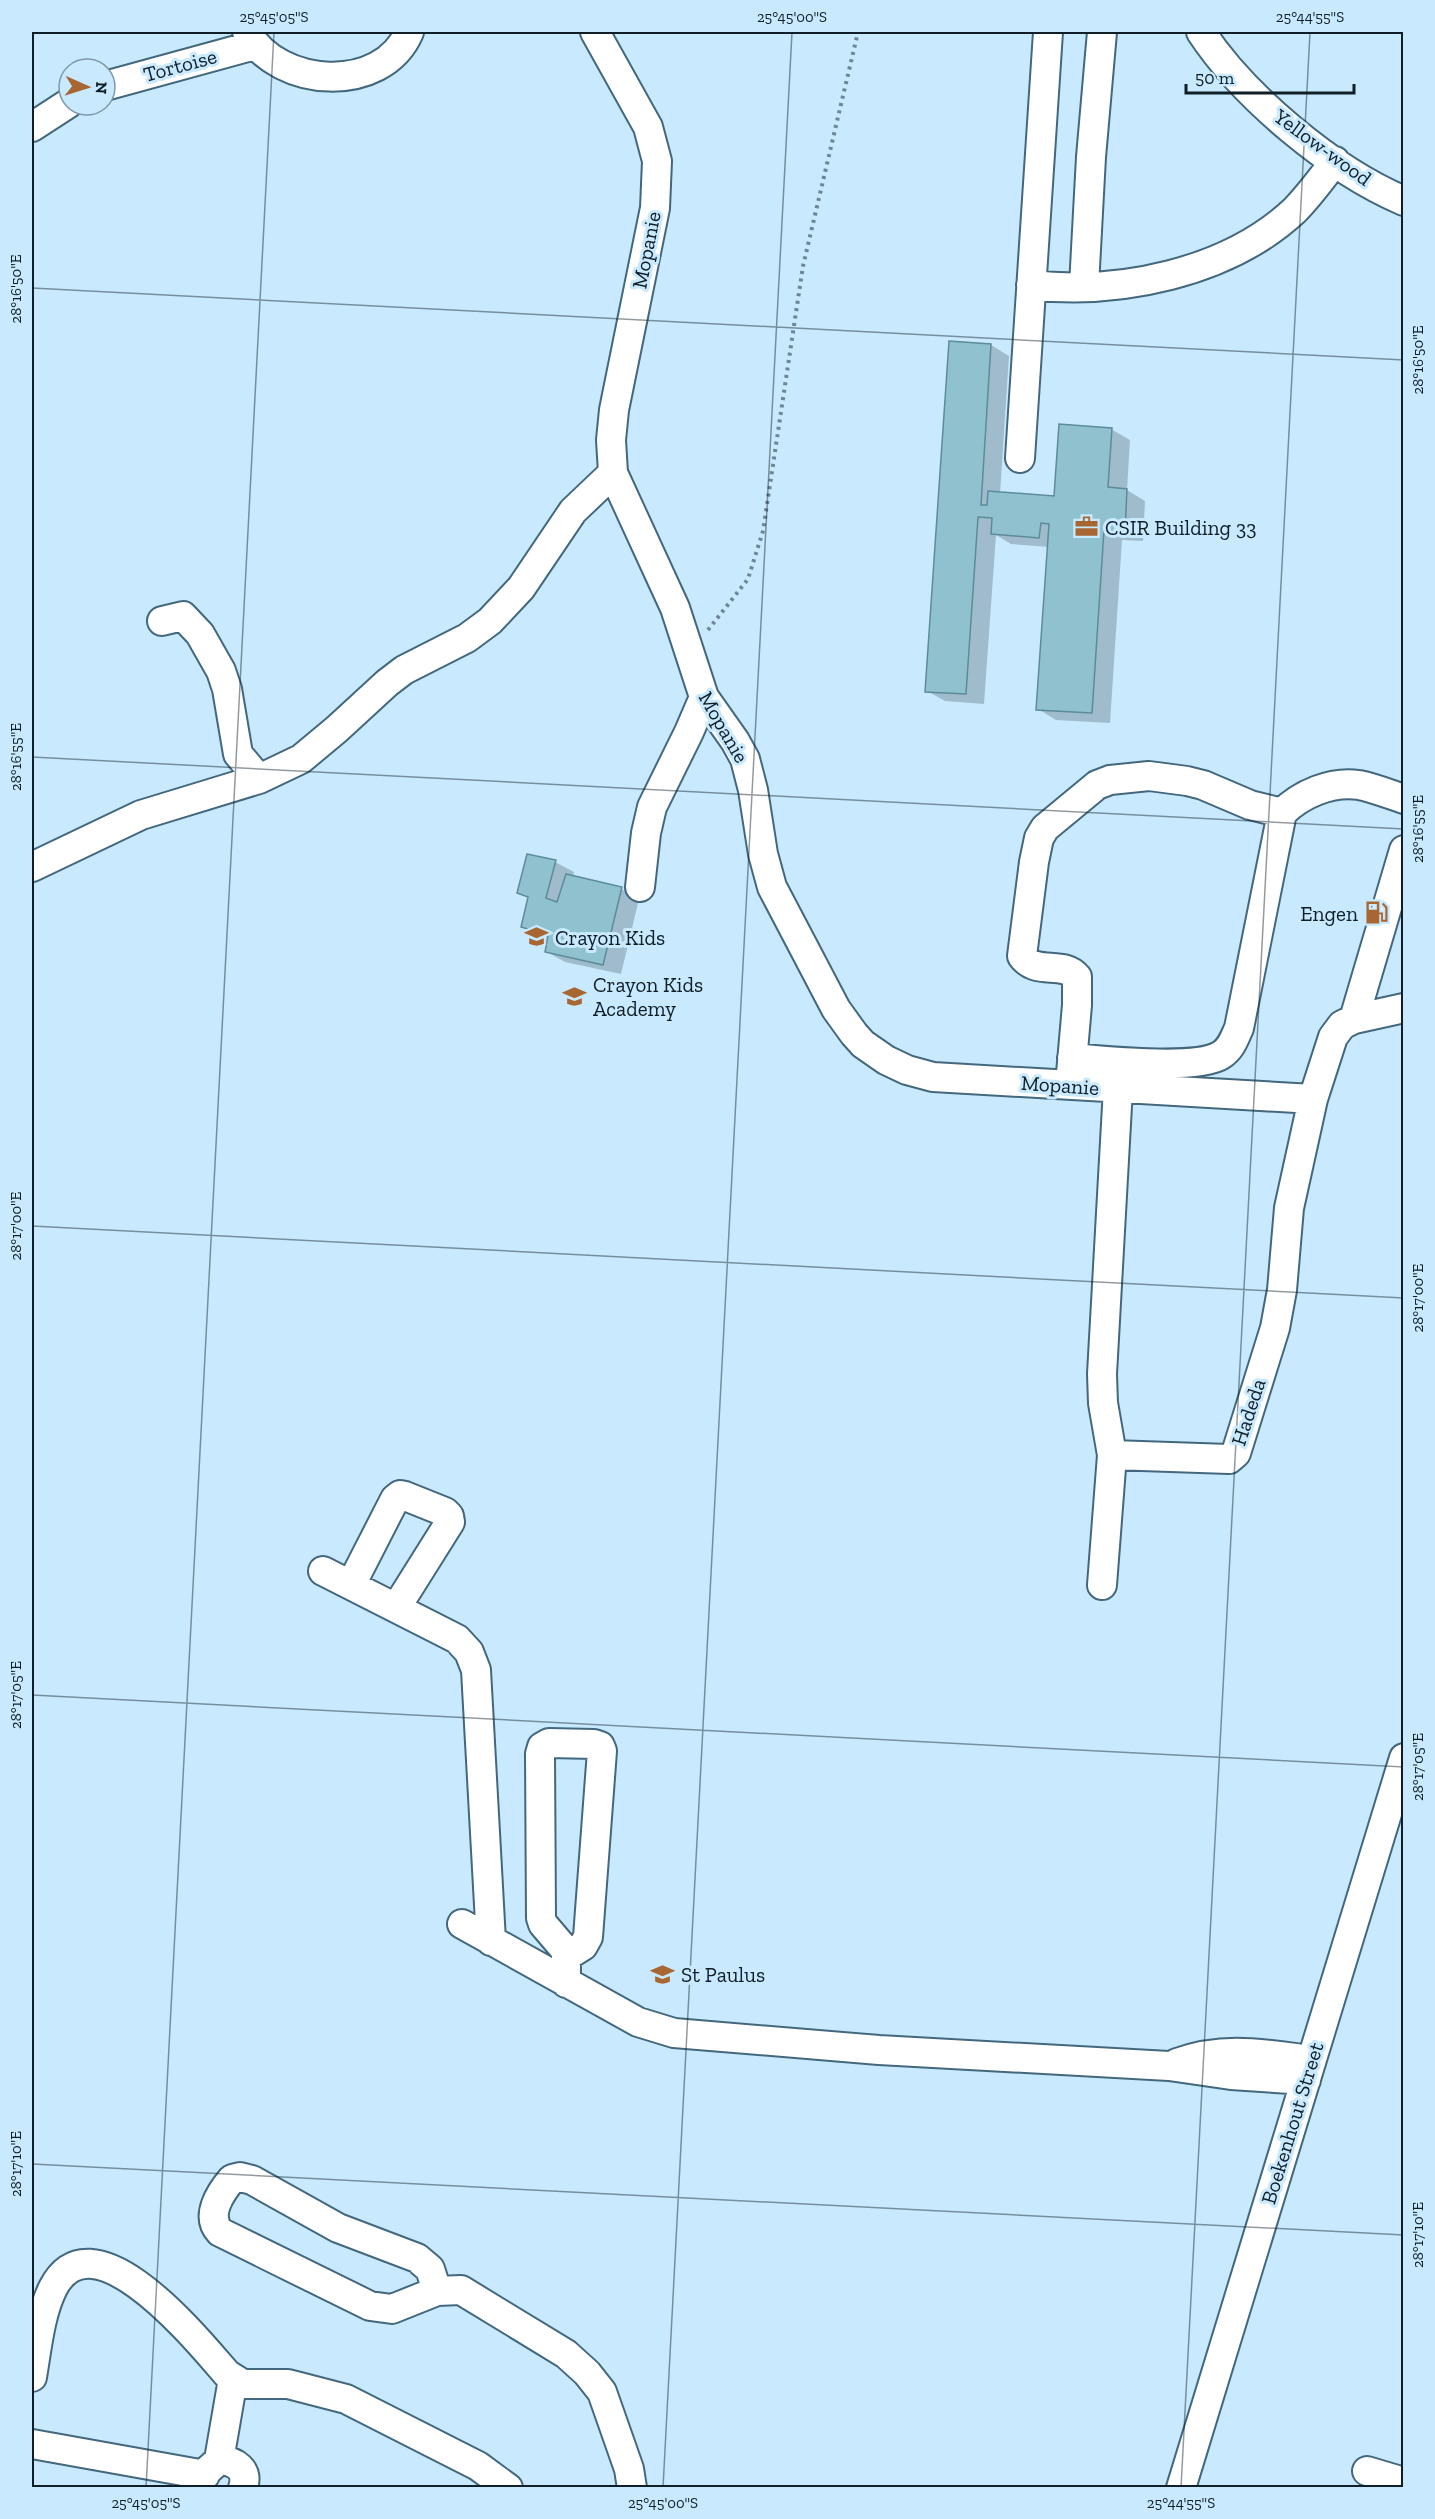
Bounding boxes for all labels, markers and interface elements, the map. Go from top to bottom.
text: 25°45'05"S [239,8,309,26]
text: 25°45'00"S [757,8,827,26]
text: 25°44'55"S [1276,8,1344,26]
street label: Tortoise [141,43,219,87]
north arrow [57,57,117,117]
scale bar [1186,57,1354,95]
text: 50 m [1195,67,1235,89]
text: N [92,81,111,94]
street label: Yellow-wood [1269,103,1377,191]
street label: Mopanie [626,209,666,291]
text: 28°16'50"E [7,254,25,324]
text: 28°16'50"E [1409,325,1427,395]
office icon: CSIR Building 33 [1074,514,1100,540]
place label: CSIR Building 33 [1105,515,1256,540]
street label: Mopanie [694,687,754,767]
text: 28°16'55"E [7,723,25,791]
text: 28°16'55"E [1409,795,1427,863]
fuel station icon: Engen [1363,900,1389,926]
place label: Engen [1300,901,1358,926]
school or university icon: Crayon Kids [524,924,550,950]
place label: Crayon Kids [555,925,665,950]
place label: Crayon Kids Academy [593,972,703,1021]
school or university icon: Crayon Kids Academy [562,983,588,1009]
street label: Mopanie [1020,1070,1100,1100]
text: 28°17'00"E [7,1191,25,1260]
text: 28°17'00"E [1409,1263,1427,1332]
street label: Hadeda [1225,1375,1271,1449]
text: 28°17'05"E [7,1661,25,1729]
text: 28°17'05"E [1409,1733,1427,1801]
school or university icon: St Paulus [650,1961,676,1987]
place label: St Paulus [681,1962,765,1987]
street label: Boekenhout Street [1255,2039,1329,2207]
text: 28°17'10"E [7,2131,25,2197]
text: 28°17'10"E [1409,2202,1427,2268]
text: 25°45'05"S [111,2494,181,2512]
text: 25°45'00"S [628,2494,698,2512]
text: 25°44'55"S [1147,2494,1215,2512]

